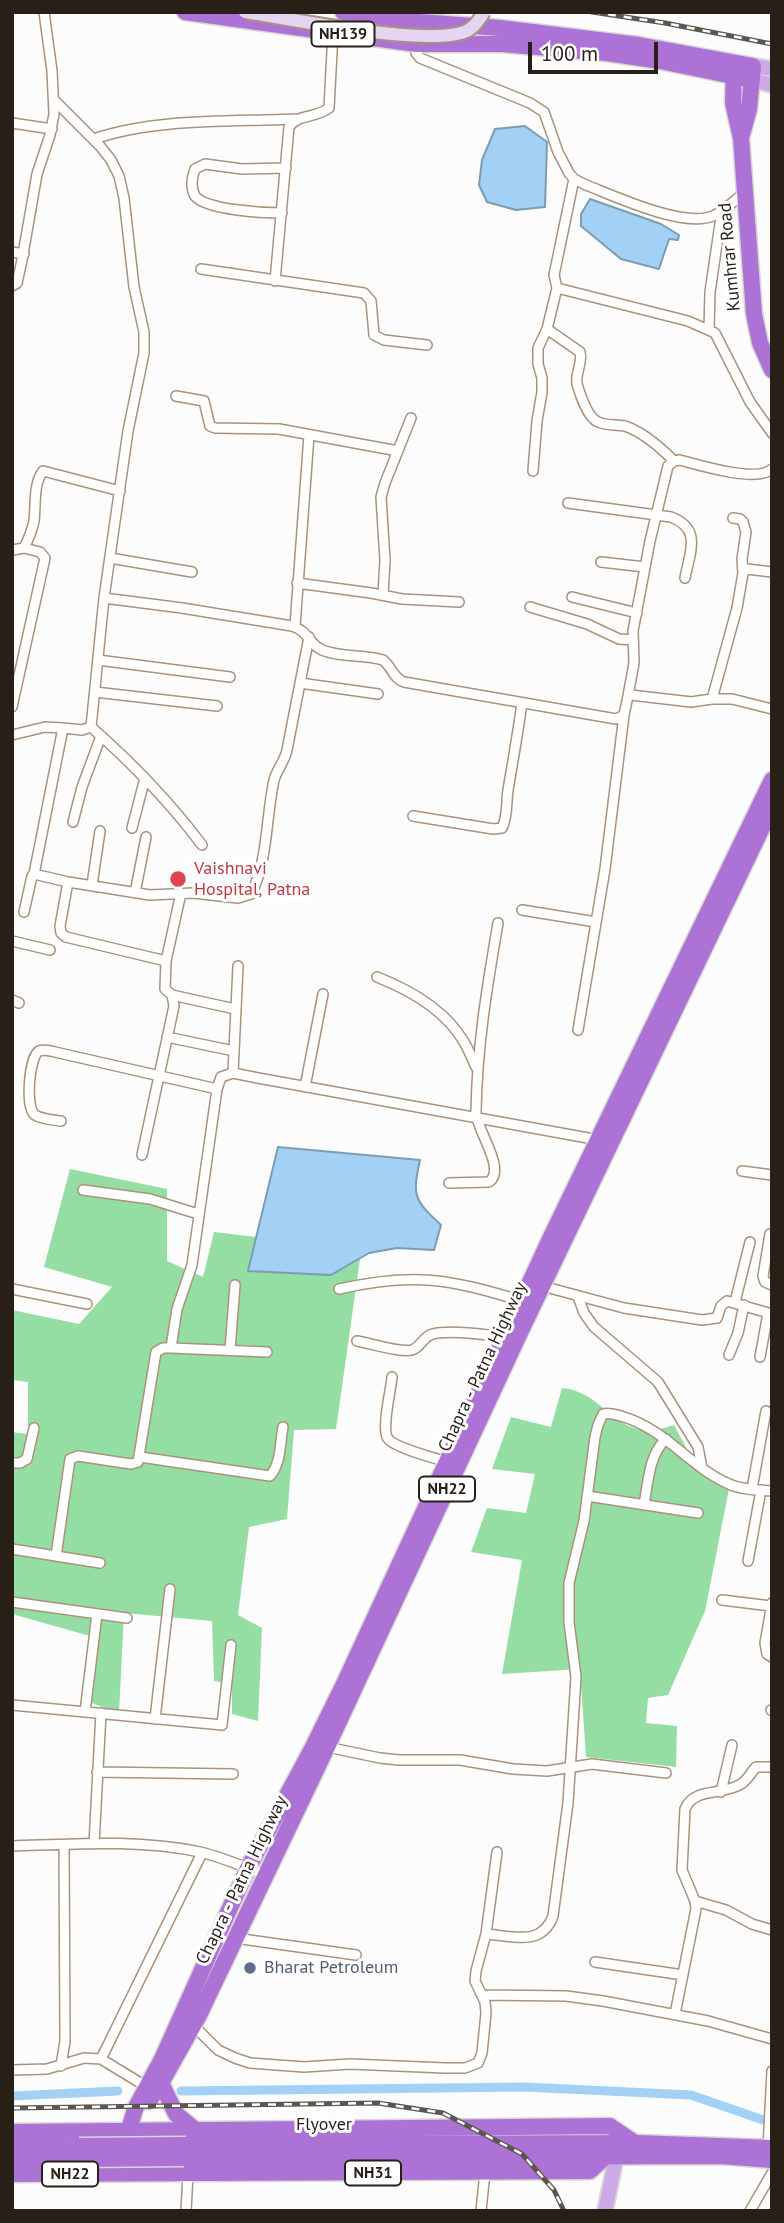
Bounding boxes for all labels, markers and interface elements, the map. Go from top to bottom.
road number: NH139 [312,22,374,46]
scale bar [532,28,662,72]
text: 100 m [541,40,598,67]
street label: Kumhrar Road [715,202,745,312]
place label: Vaishnavi Hospital, Patna [194,858,310,900]
marker: Vaishnavi Hospital, Patna [168,869,188,889]
street label: Chapra - Patna Highway [434,1279,532,1455]
road number: NH22 [419,1476,475,1502]
street label: Chapra - Patna Highway [192,1792,292,1968]
place label: Bharat Petroleum [264,1957,398,1979]
marker: Bharat Petroleum [242,1960,258,1976]
street label: Flyover [296,2114,352,2136]
road number: NH31 [345,2160,401,2186]
road number: NH22 [42,2162,98,2186]

